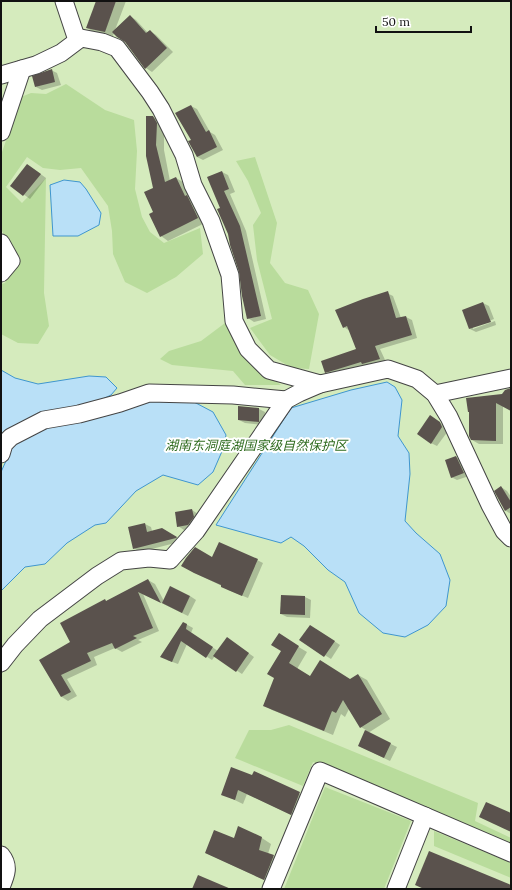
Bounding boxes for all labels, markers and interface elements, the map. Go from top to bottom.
scale bar [376,8,471,34]
text: 50 m [382,14,410,29]
park label: 湖南东洞庭湖国家级自然保护区 [165,437,349,454]

